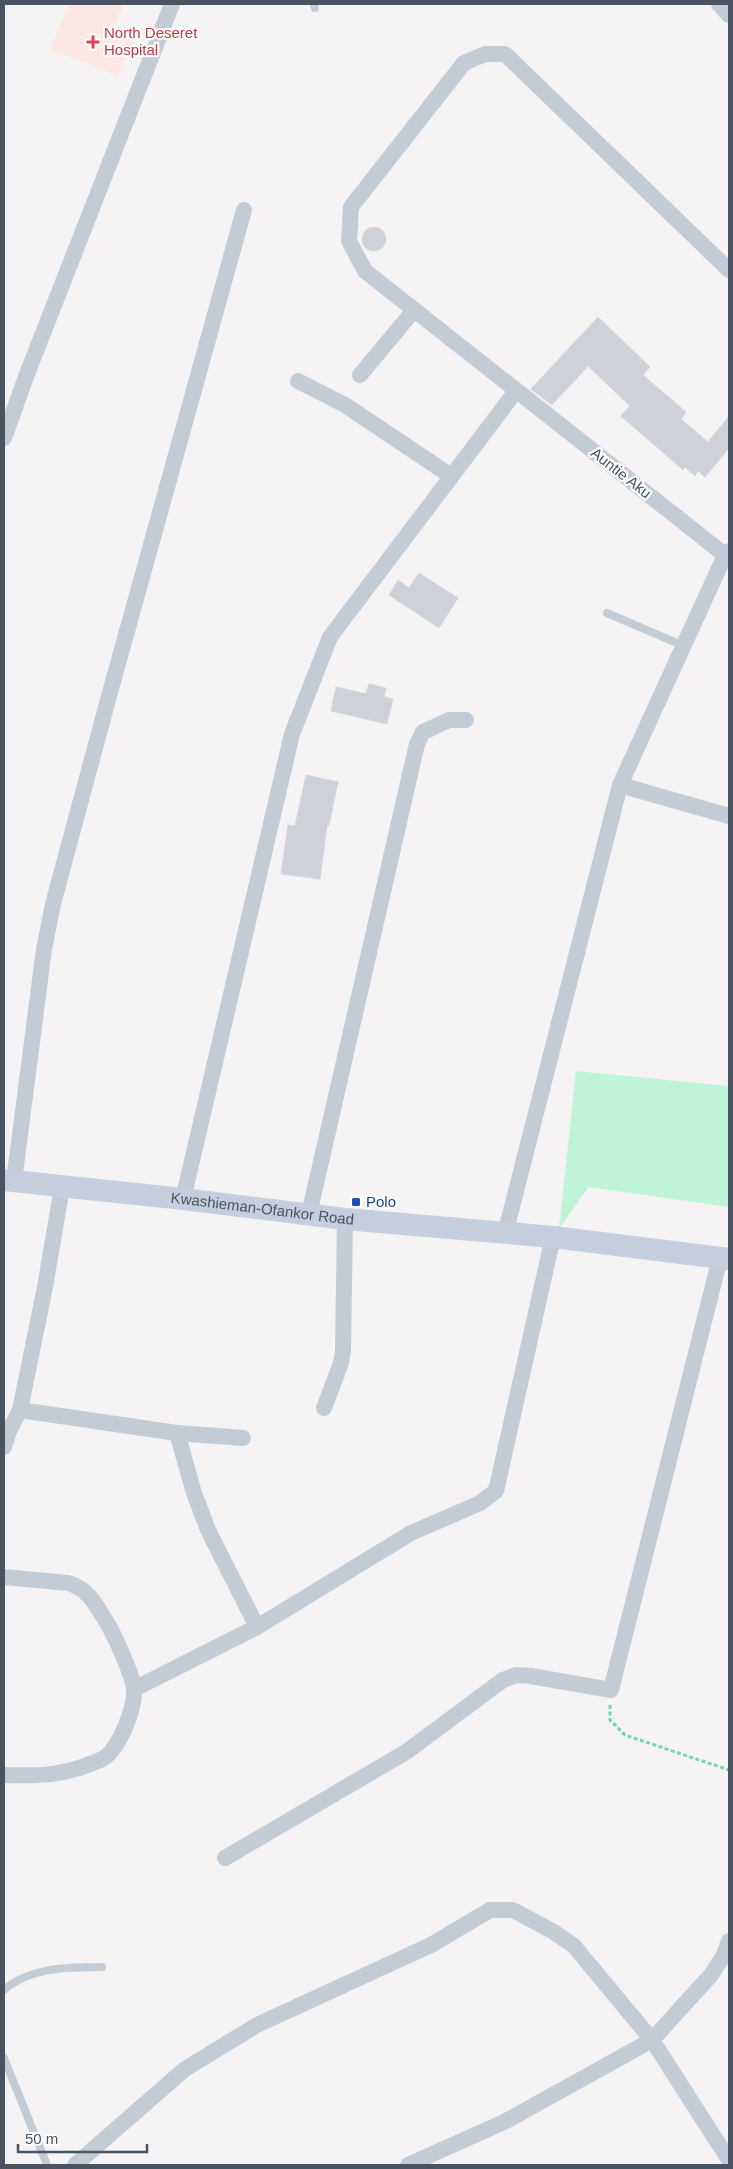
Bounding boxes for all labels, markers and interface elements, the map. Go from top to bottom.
place label: North Deseret Hospital [104,24,198,58]
marker: North Deseret Hospital [86,35,100,49]
street label: Auntie Aku [588,444,655,501]
street label: Kwashieman-Ofankor Road [170,1189,355,1228]
place label: Polo [366,1193,396,1210]
marker: Polo [350,1196,362,1208]
scale bar [18,2122,146,2154]
text: 50 m [25,2130,58,2147]

